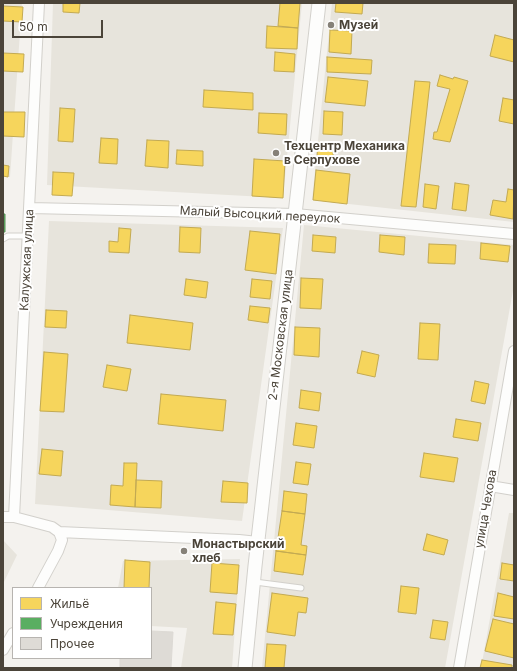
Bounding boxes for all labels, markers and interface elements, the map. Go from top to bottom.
scale bar [14,12,105,38]
place label: Музей [339,18,378,32]
text: 50 m [19,19,48,34]
marker: Музей [326,20,336,30]
place label: Техцентр Механика в Серпухове [284,139,405,167]
marker: Техцентр Механика в Серпухове [271,148,281,158]
street label: Малый Высоцкий переулок [179,204,341,226]
street label: Калужская улица [17,209,37,311]
street label: 2-я Московская улица [266,269,296,401]
street label: улица Чехова [472,469,500,549]
place label: Монастырский хлеб [192,537,284,565]
marker: Монастырский хлеб [179,546,189,556]
legend [12,587,152,659]
text: Жильё [50,596,89,611]
text: Учреждения [50,616,123,631]
text: Прочее [50,636,95,651]

